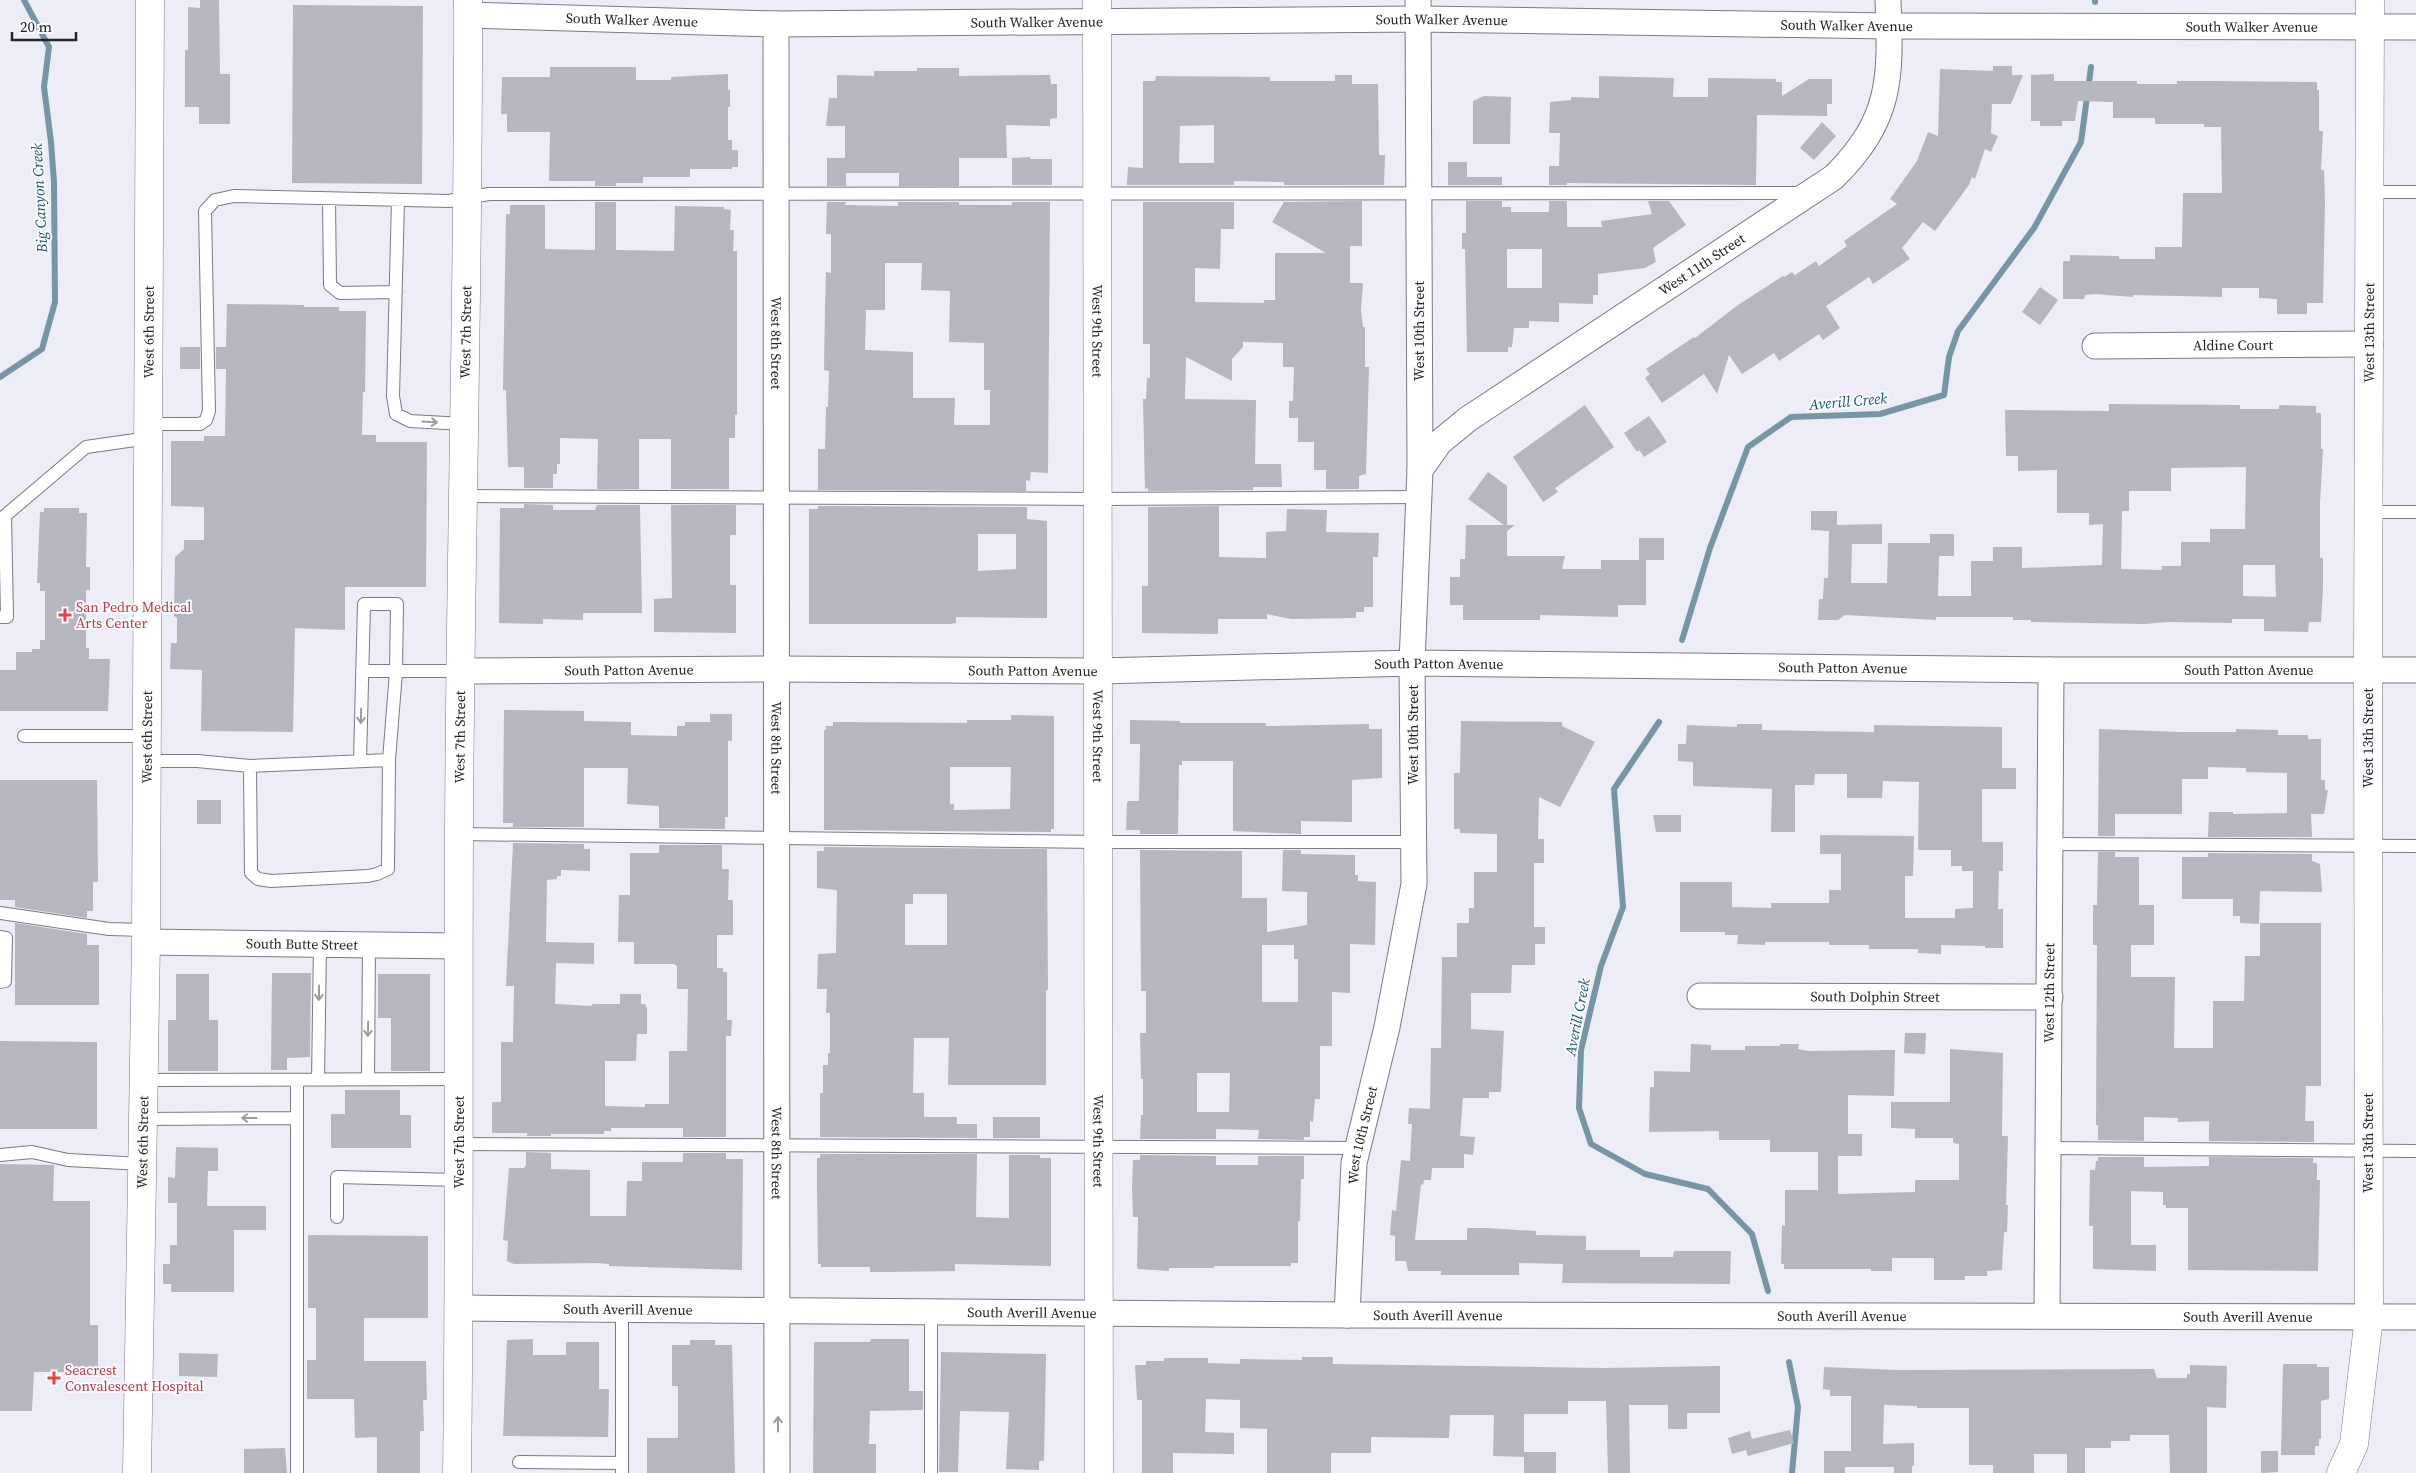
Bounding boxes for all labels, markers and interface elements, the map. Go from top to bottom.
street label: South Walker Avenue [566,8,698,32]
street label: South Walker Avenue [1376,9,1508,30]
scale bar [12,10,76,42]
street label: South Walker Avenue [971,11,1103,32]
street label: South Walker Avenue [1781,14,1913,36]
text: 20 m [20,16,52,37]
street label: South Walker Avenue [2186,17,2318,37]
water label: Big Canyon Creek [26,142,52,254]
street label: West 11th Street [1655,228,1749,300]
street label: West 10th Street [1409,281,1429,381]
street label: West 13th Street [2359,282,2379,383]
street label: West 9th Street [1087,284,1108,378]
street label: West 6th Street [138,285,159,379]
street label: West 7th Street [455,285,476,379]
street label: West 8th Street [766,296,786,390]
street label: Aldine Court [2193,335,2273,355]
water label: Averill Creek [1807,387,1889,415]
one-way arrow [421,417,437,426]
place label: San Pedro Medical Arts Center [76,597,191,633]
marker: San Pedro Medical Arts Center [58,608,72,622]
street label: South Patton Avenue [1374,653,1504,674]
street label: South Patton Avenue [1778,657,1908,678]
street label: South Patton Avenue [564,660,694,680]
street label: South Patton Avenue [968,660,1098,681]
street label: South Patton Avenue [2184,660,2313,680]
street label: West 10th Street [1403,685,1423,785]
street label: West 13th Street [2358,688,2378,788]
street label: West 9th Street [1088,689,1108,783]
street label: West 6th Street [137,690,157,784]
street label: West 7th Street [449,690,470,784]
street label: West 8th Street [766,701,787,795]
one-way arrow [356,708,366,724]
street label: South Butte Street [246,933,358,955]
street label: West 12th Street [2039,942,2059,1043]
water label: Averill Creek [1559,976,1595,1059]
one-way arrow [315,985,324,1001]
street label: South Dolphin Street [1810,986,1940,1007]
one-way arrow [364,1020,373,1036]
street label: West 10th Street [1343,1084,1382,1185]
street label: West 13th Street [2358,1093,2378,1193]
street label: West 9th Street [1088,1094,1109,1188]
street label: West 6th Street [132,1095,153,1189]
street label: West 7th Street [449,1095,469,1189]
street label: West 8th Street [767,1106,787,1200]
one-way arrow [241,1113,257,1123]
street label: South Averill Avenue [563,1299,693,1320]
street label: South Averill Avenue [967,1302,1097,1323]
street label: South Averill Avenue [1373,1305,1503,1325]
street label: South Averill Avenue [1777,1306,1907,1326]
street label: South Averill Avenue [2183,1307,2313,1327]
place label: Seacrest Convalescent Hospital [65,1360,204,1396]
marker: Seacrest Convalescent Hospital [47,1371,61,1385]
one-way arrow [773,1417,783,1433]

